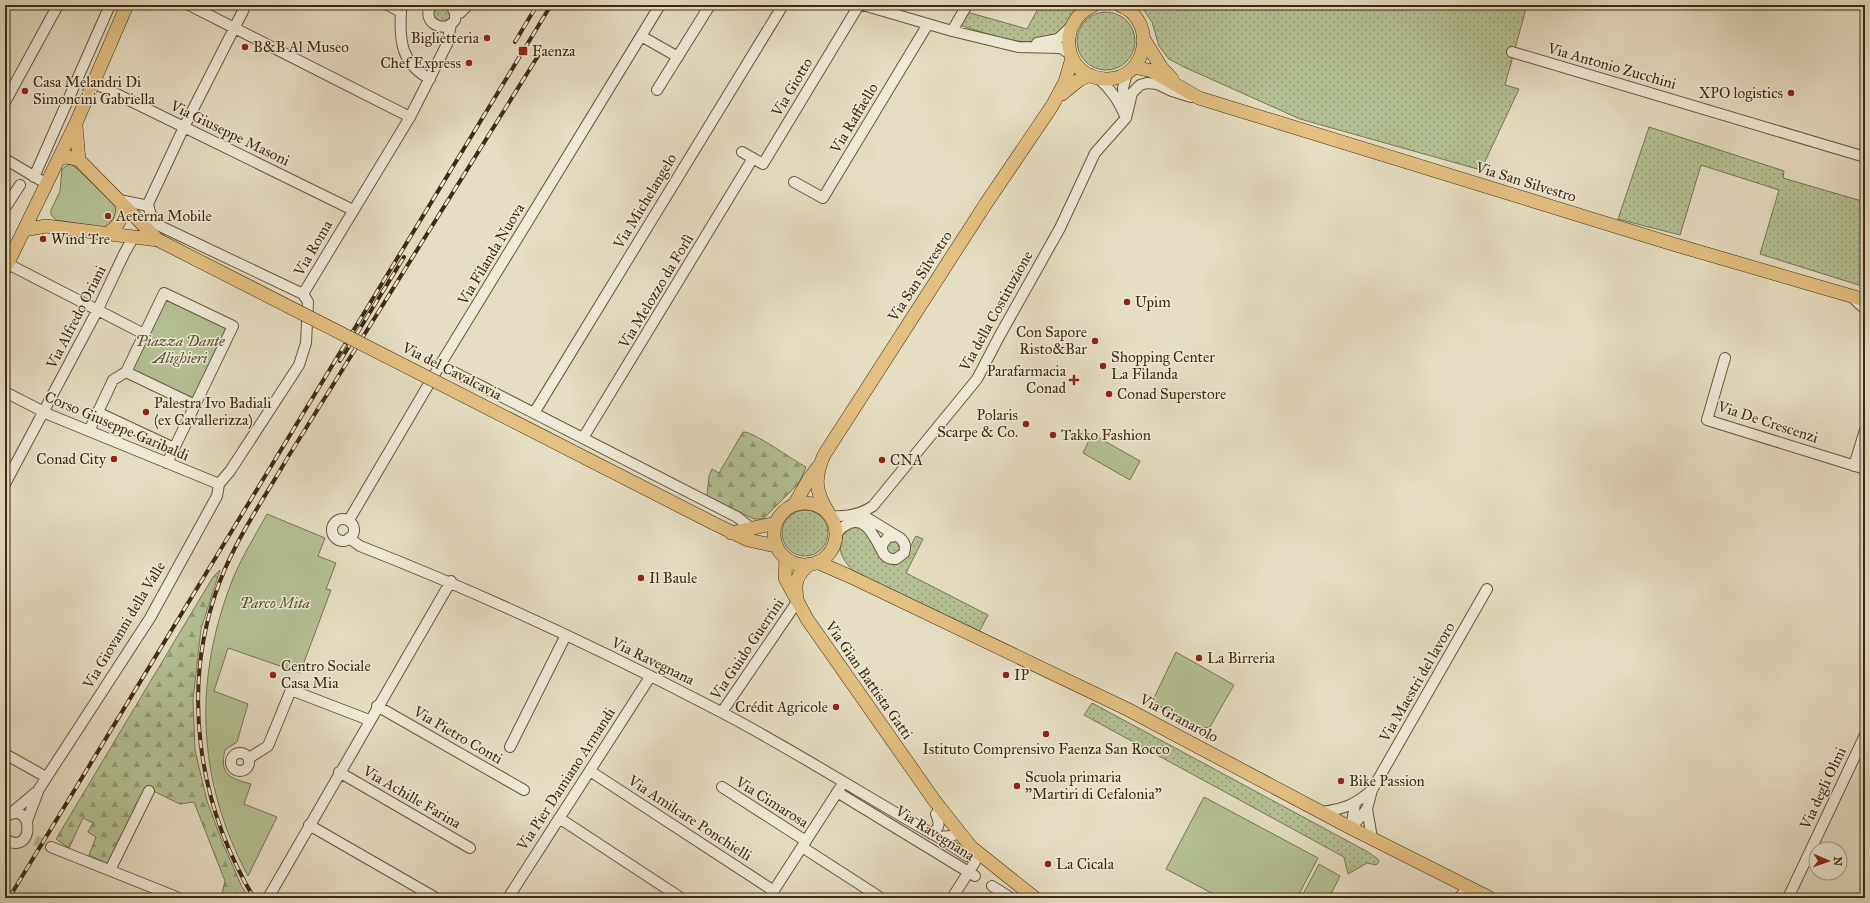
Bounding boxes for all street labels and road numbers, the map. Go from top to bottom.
street label: Via Antonio Zucchini [1545,39,1678,93]
street label: Via Giotto [767,54,817,120]
street label: Via Raffaello [826,80,882,157]
street label: Via Giuseppe Masoni [167,96,293,170]
street label: Via Michelangelo [609,150,681,253]
street label: Via San Silvestro [1473,158,1579,206]
street label: Via Filanda Nuova [453,199,529,309]
street label: Via Roma [289,216,336,280]
street label: Via San Silvestro [883,227,956,325]
street label: Via Melozzo da Forlì [614,231,697,352]
street label: Via della Costituzione [955,248,1037,375]
street label: Via Alfredo Oriani [42,262,110,372]
street label: Via del Cavalcavia [398,338,505,404]
street label: Corso Giuseppe Garibaldi [42,387,192,465]
street label: Via De Crescenzi [1715,397,1821,447]
street label: Via Giovanni della Valle [78,558,169,693]
street label: Via Guido Guerrini [706,595,788,704]
street label: Via Gian Battista Gatti [821,617,917,743]
street label: Via Maestri del lavoro [1375,619,1459,746]
street label: Via Ravegnana [608,633,698,689]
street label: Via Granarolo [1136,689,1222,746]
street label: Via Pietro Conti [409,702,506,768]
street label: Via Pier Damiano Armandi [513,704,619,855]
street label: Via degli Olmi [1796,744,1850,833]
street label: Via Achille Farina [359,761,465,833]
street label: Via Amilcare Ponchielli [624,771,755,865]
street label: Via Cimarosa [731,772,812,832]
street label: Via Ravegnana [891,801,979,865]

